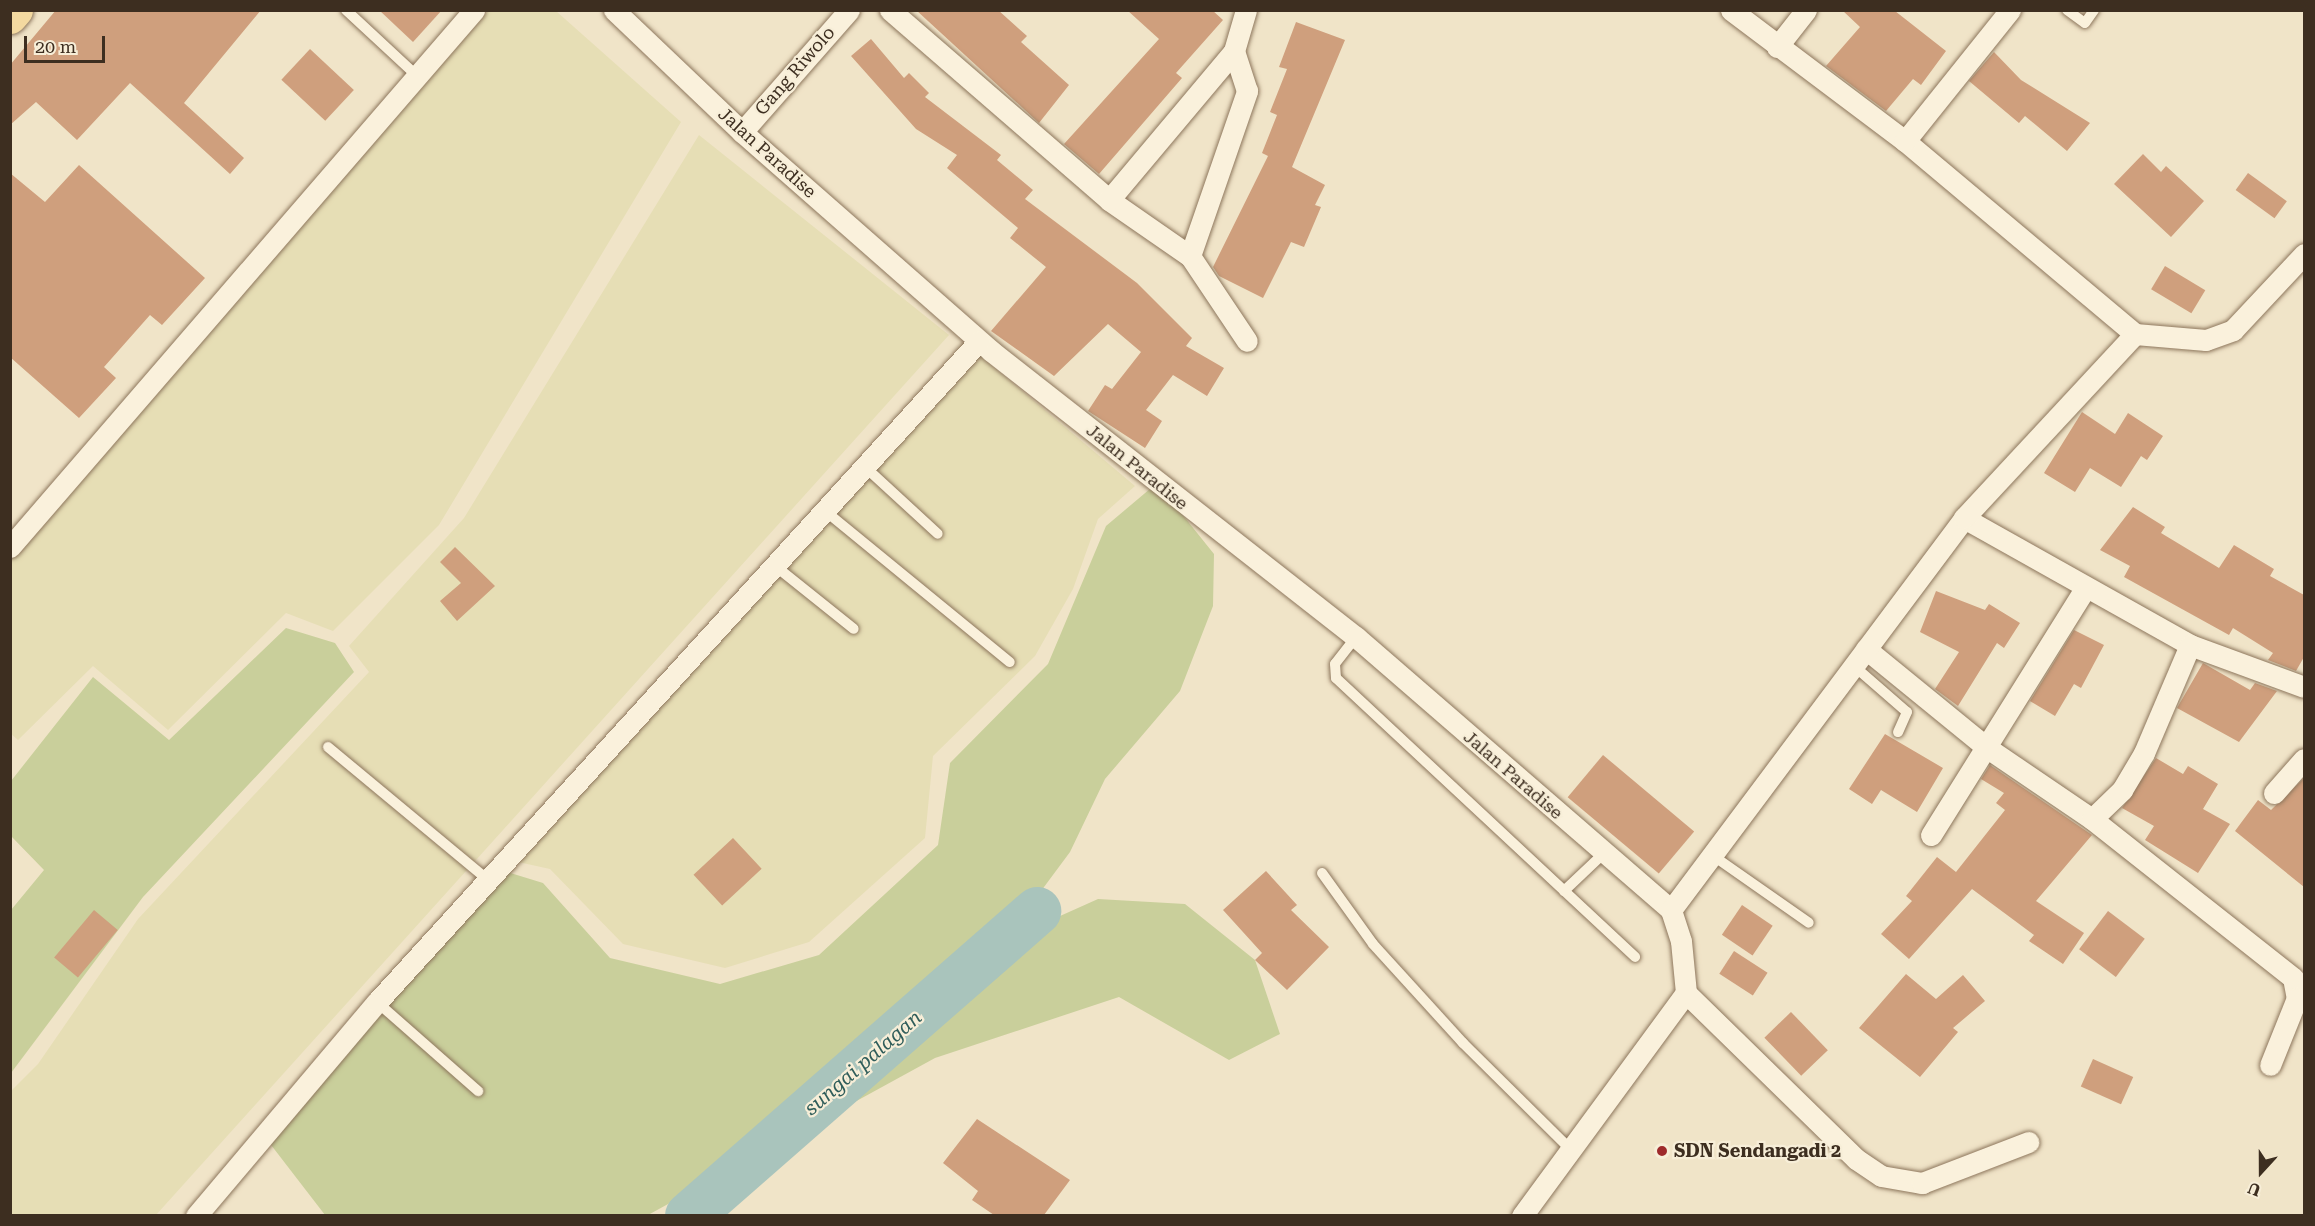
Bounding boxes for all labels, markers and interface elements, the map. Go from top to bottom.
street label: Gang Riwolo [750,22,840,120]
scale bar [27,24,108,62]
text: 20 m [35,36,76,57]
street label: Jalan Paradise [714,103,820,203]
street label: Jalan Paradise [1082,419,1192,515]
street label: Jalan Paradise [1459,726,1567,824]
water label: sungai palagan [799,1006,927,1120]
place label: SDN Sendangadi 2 [1674,1140,1841,1162]
north arrow [2231,1142,2291,1202]
marker: SDN Sendangadi 2 [1655,1144,1669,1158]
text: U [2245,1178,2264,1200]

